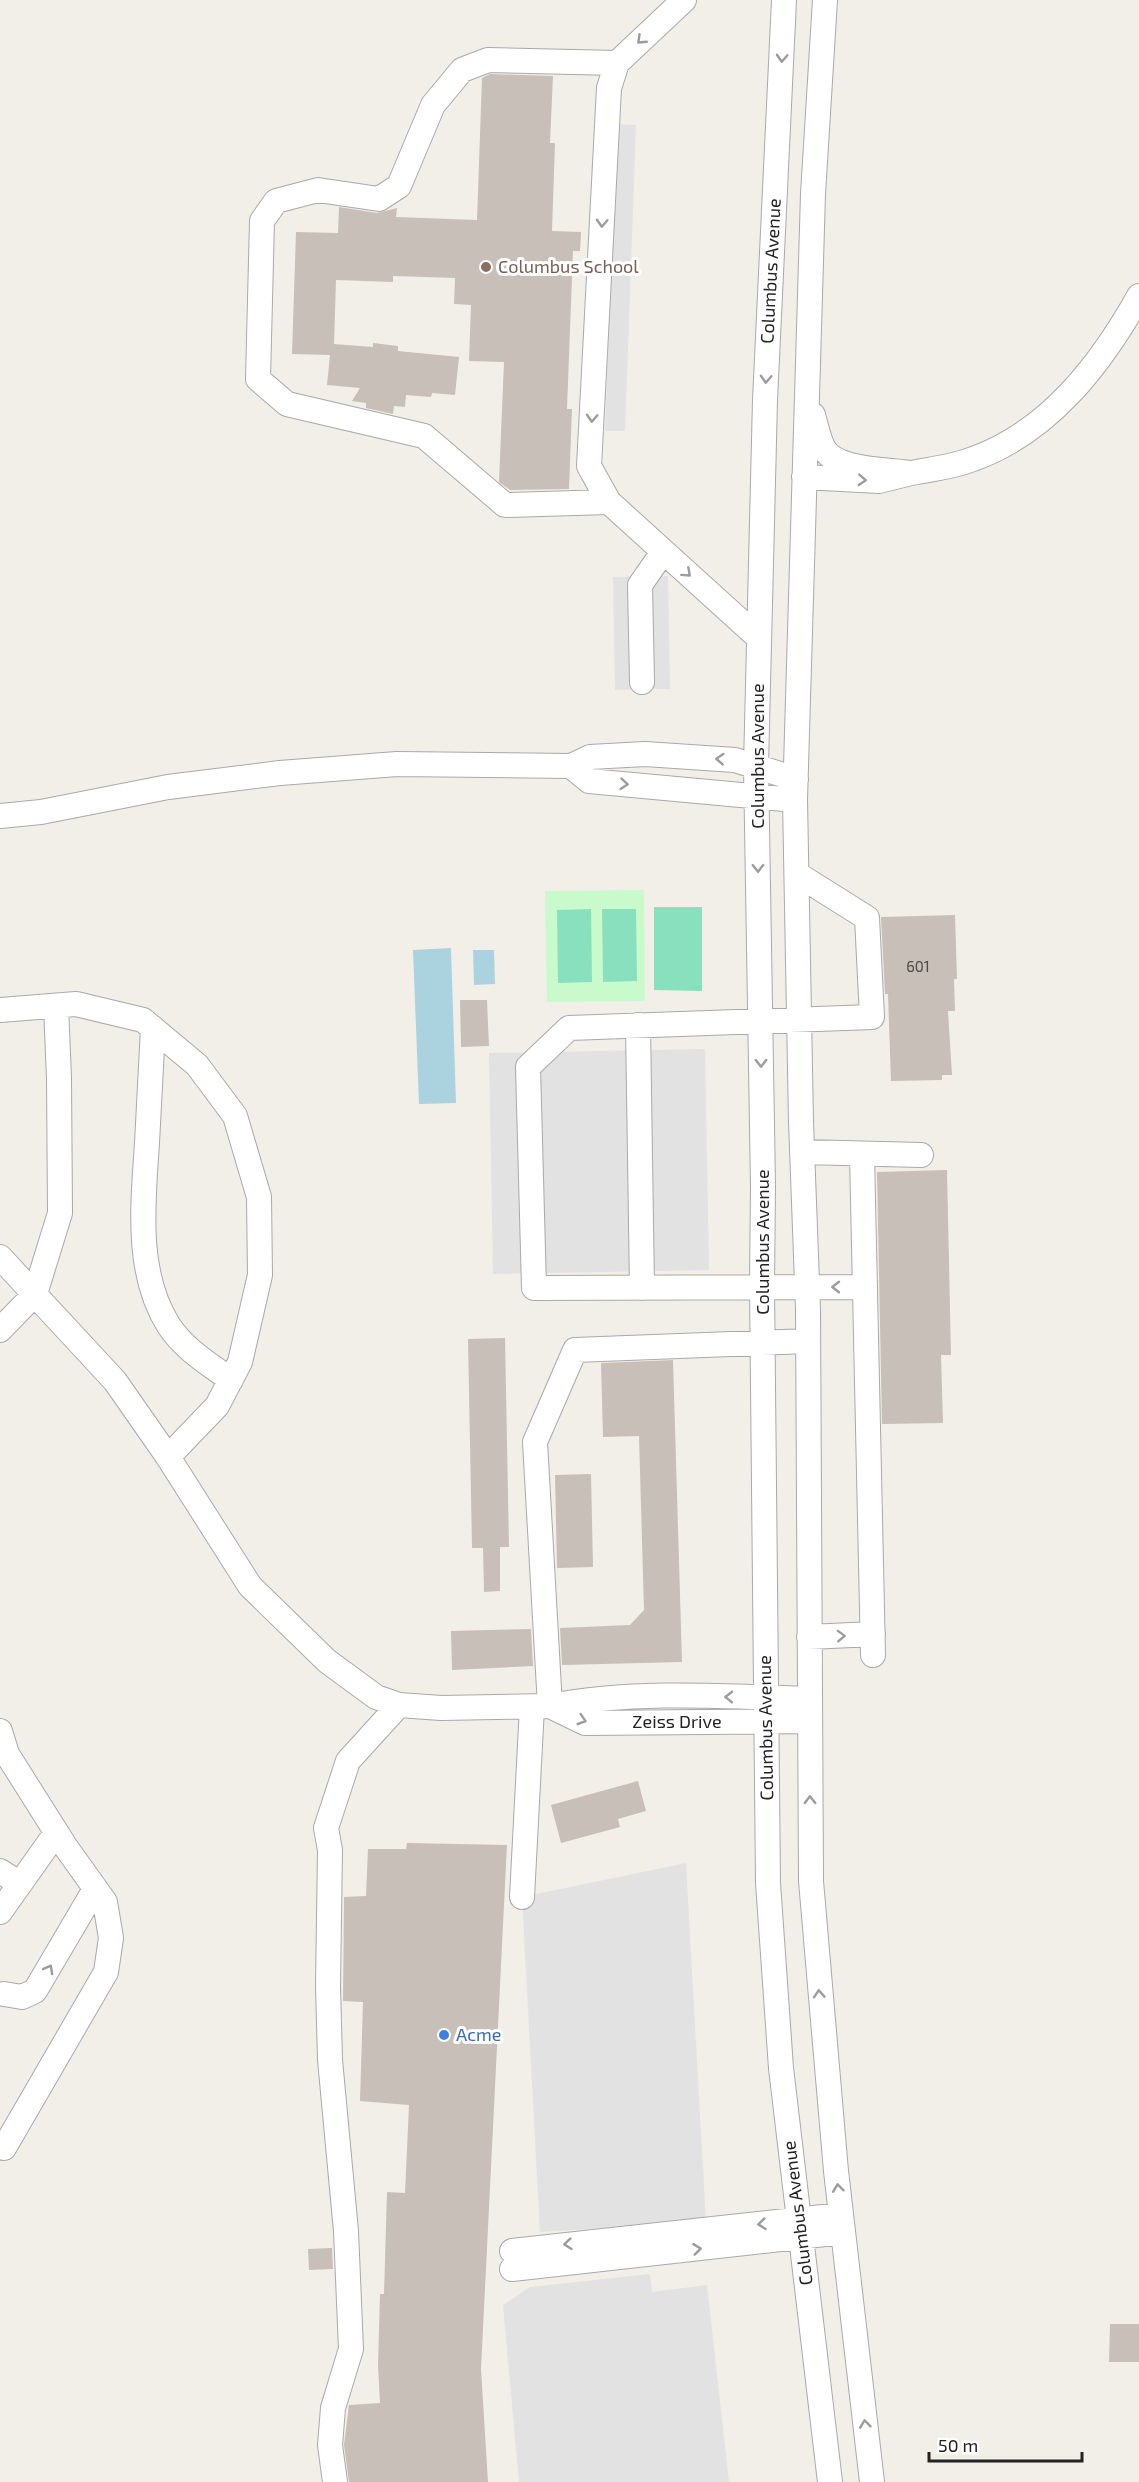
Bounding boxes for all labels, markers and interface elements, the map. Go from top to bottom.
one-way arrow [638,33,648,44]
one-way arrow [776,54,789,63]
street label: Columbus Avenue [755,198,785,344]
one-way arrow [596,218,609,227]
place label: Columbus School [498,255,639,277]
marker: Columbus School [479,260,493,274]
one-way arrow [759,375,772,384]
one-way arrow [585,413,598,422]
one-way arrow [858,473,867,486]
one-way arrow [680,566,690,577]
street label: Columbus Avenue [746,683,768,829]
one-way arrow [715,753,724,766]
one-way arrow [620,777,629,790]
one-way arrow [752,863,764,872]
house number: 601 [906,957,930,975]
one-way arrow [755,1058,767,1067]
street label: Columbus Avenue [751,1169,773,1315]
one-way arrow [832,1281,841,1293]
one-way arrow [836,1629,845,1642]
street label: Columbus Avenue [753,1655,777,1801]
one-way arrow [725,1690,734,1703]
street label: Zeiss Drive [632,1710,722,1732]
one-way arrow [576,1712,587,1725]
one-way arrow [804,1795,816,1804]
one-way arrow [42,1965,53,1976]
one-way arrow [813,1990,826,1999]
place label: Acme [456,2023,501,2045]
marker: Acme [437,2028,451,2042]
street label: Columbus Avenue [777,2140,817,2287]
one-way arrow [832,2184,845,2193]
one-way arrow [757,2217,767,2230]
one-way arrow [564,2237,573,2250]
one-way arrow [692,2243,701,2256]
one-way arrow [860,2419,872,2428]
scale bar [929,2425,1082,2463]
text: 50 m [938,2434,978,2456]

